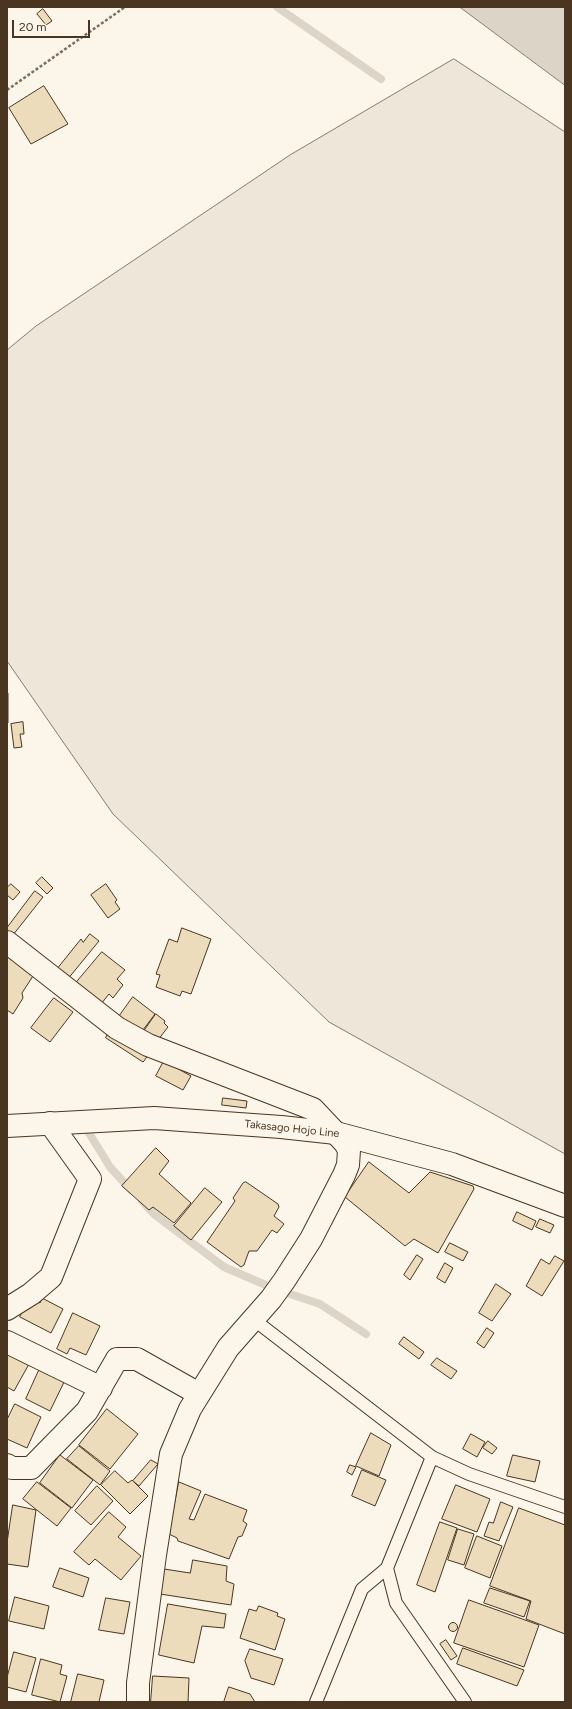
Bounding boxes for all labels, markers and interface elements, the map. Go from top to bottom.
scale bar [14,12,92,38]
text: 20 m [19,20,47,34]
street label: Takasago Hojo Line [244,1117,340,1141]

